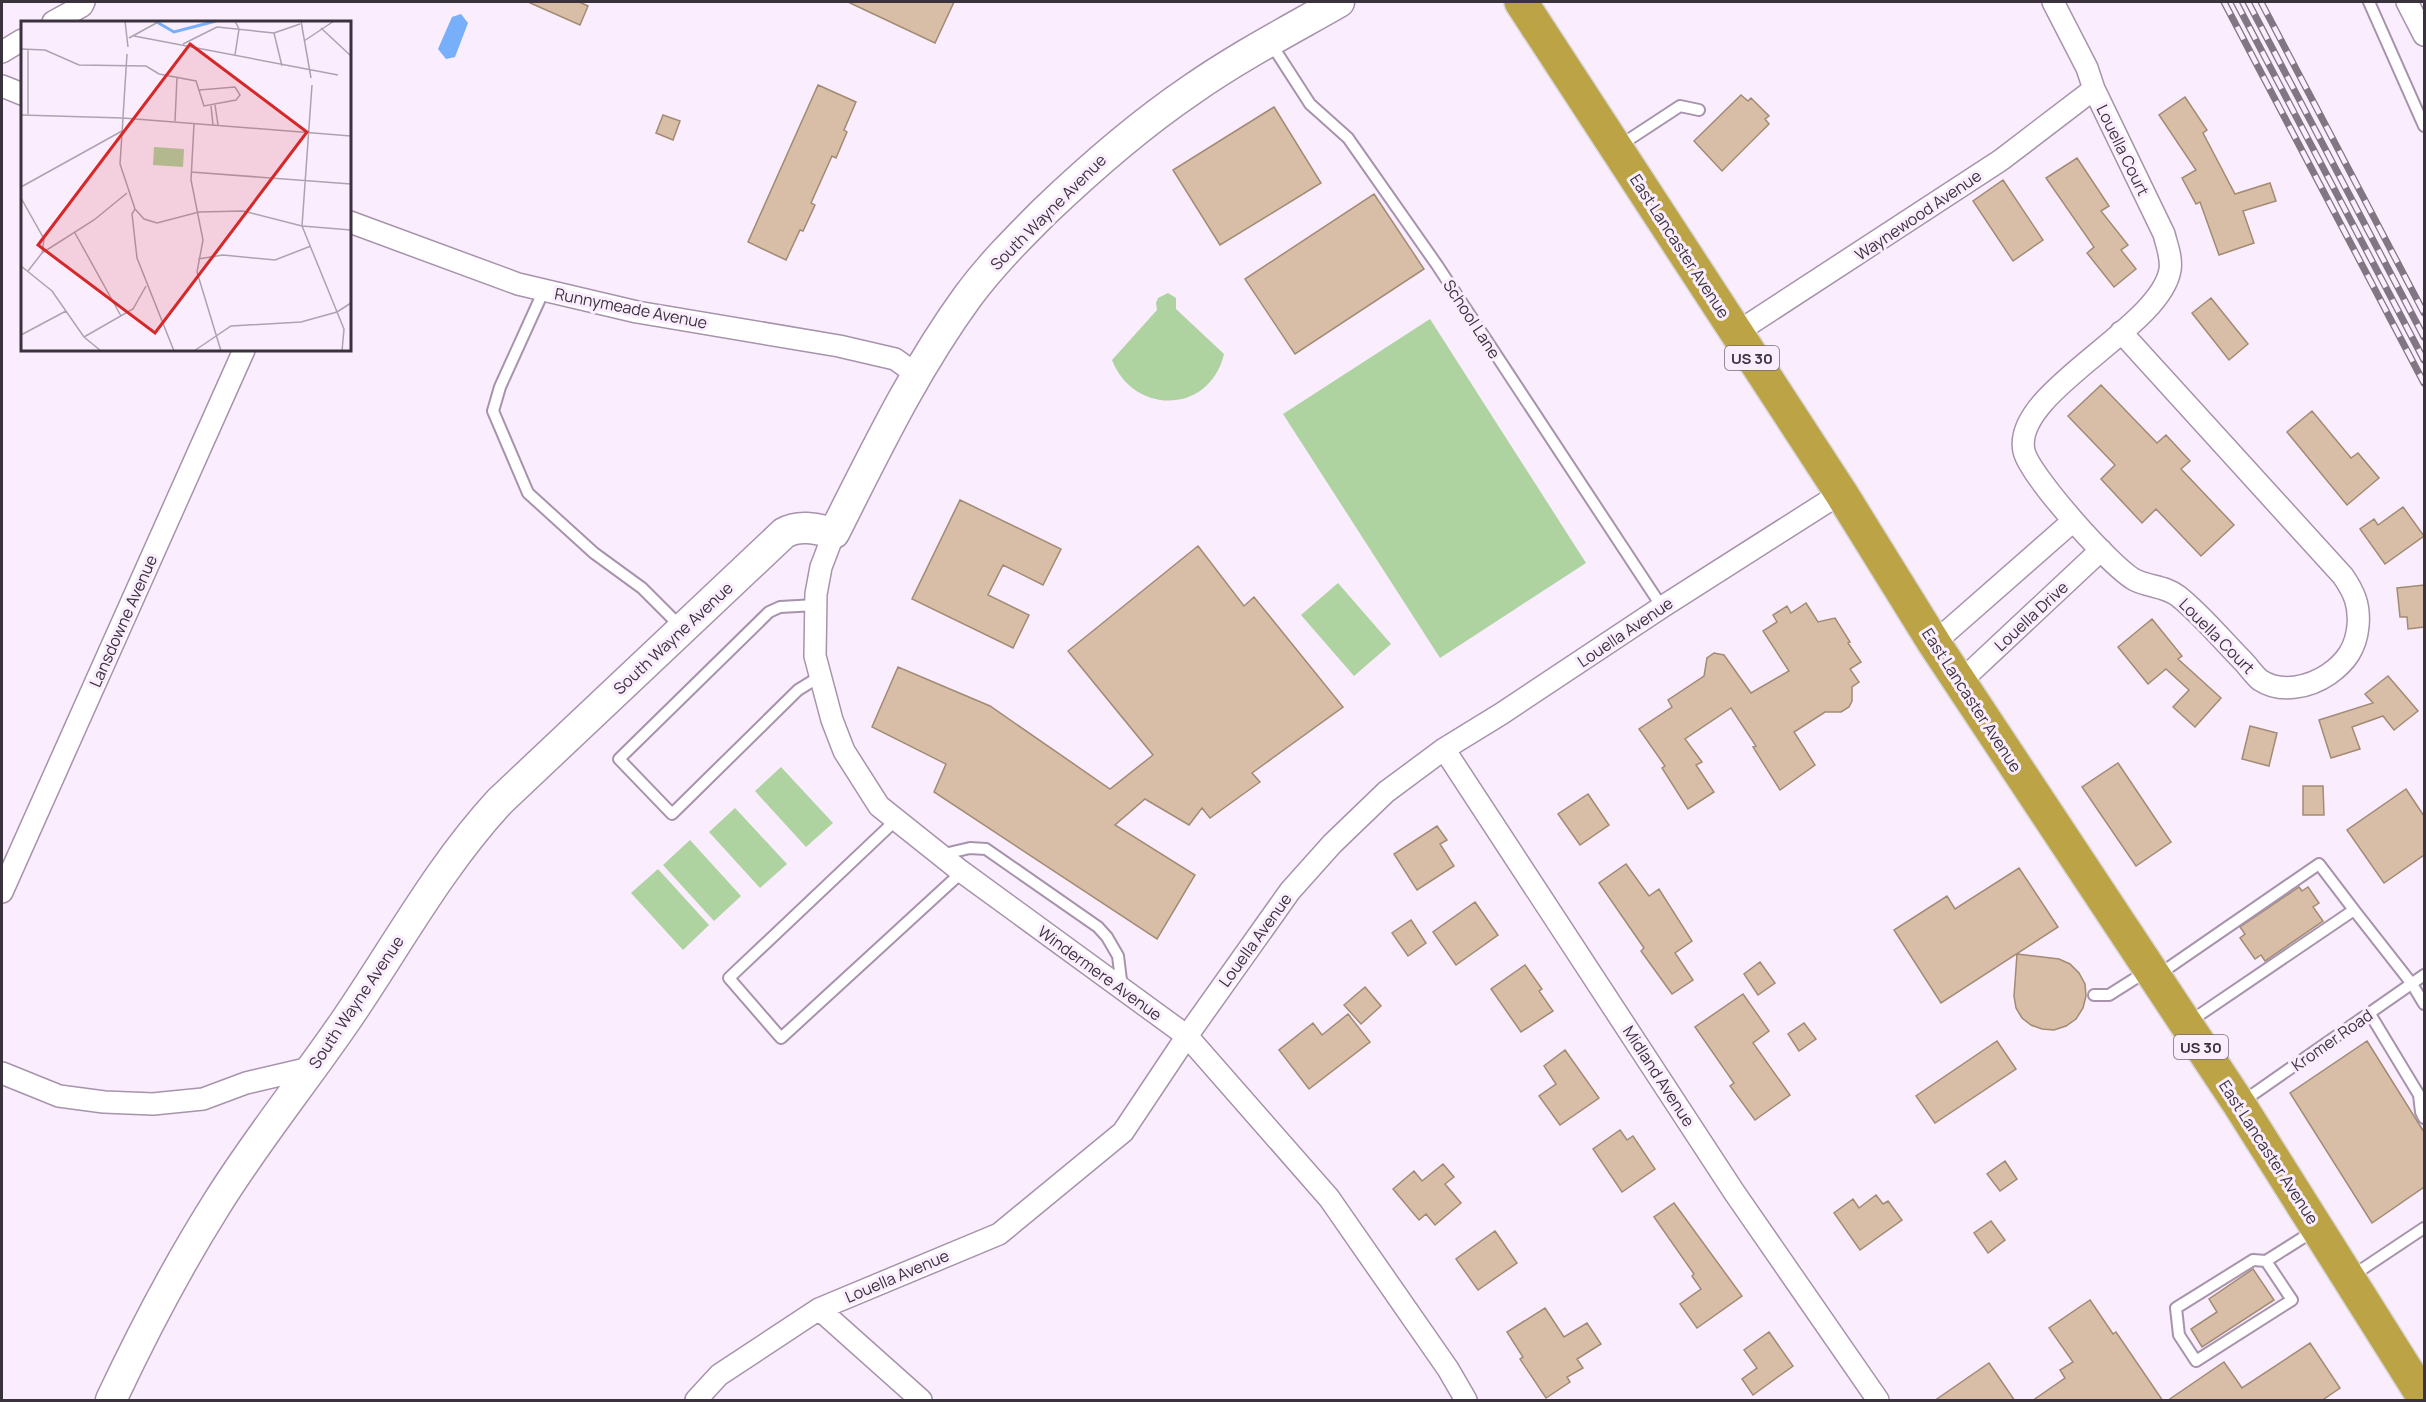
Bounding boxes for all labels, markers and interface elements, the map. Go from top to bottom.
inset map [21,21,351,351]
street label: Louella Court [2091,101,2155,199]
street label: South Wayne Avenue [985,149,1111,275]
street label: Waynewood Avenue [1851,165,1985,265]
street label: East Lancaster Avenue [1625,170,1735,322]
street label: School Lane [1438,275,1506,363]
street label: Runnymeade Avenue [553,282,709,334]
road number: US 30 [1725,346,1779,370]
street label: Lansdowne Avenue [84,551,162,691]
street label: Louella Drive [1989,576,2073,656]
street label: South Wayne Avenue [609,577,737,699]
street label: Louella Avenue [1573,592,1677,672]
street label: Louella Court [2174,593,2260,679]
street label: East Lancaster Avenue [1917,624,2027,776]
street label: Louella Avenue [1214,889,1296,991]
street label: Windermere Avenue [1034,921,1166,1025]
street label: South Wayne Avenue [303,931,409,1073]
street label: Kromer Road [2287,1004,2377,1076]
street label: Midland Avenue [1618,1021,1700,1131]
road number: US 30 [2174,1035,2228,1059]
street label: East Lancaster Avenue [2214,1076,2324,1228]
street label: Louella Avenue [842,1244,952,1308]

